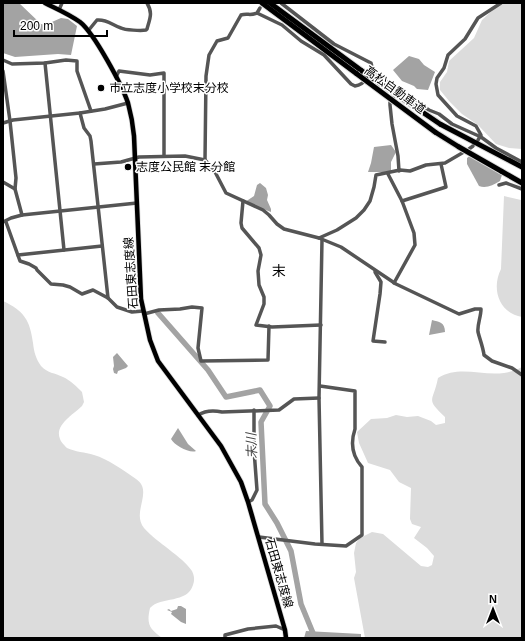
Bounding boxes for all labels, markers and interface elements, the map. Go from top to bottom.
scale bar [14,12,107,38]
text: 200 m [20,19,53,33]
street label: 高松自動車道 [362,63,428,117]
place label: 市立志度小学校末分校 [109,81,229,95]
marker: 市立志度小学校末分校 [96,83,106,93]
place label: 志度公民館 末分館 [136,160,235,174]
marker: 志度公民館 末分館 [123,162,133,172]
street label: 石田東志度線 [122,237,140,309]
district label: 末 [272,263,286,279]
water label: 末川 [243,431,259,459]
street label: 石田東志度線 [262,536,296,610]
north arrow [473,589,513,629]
text: N [489,593,497,605]

